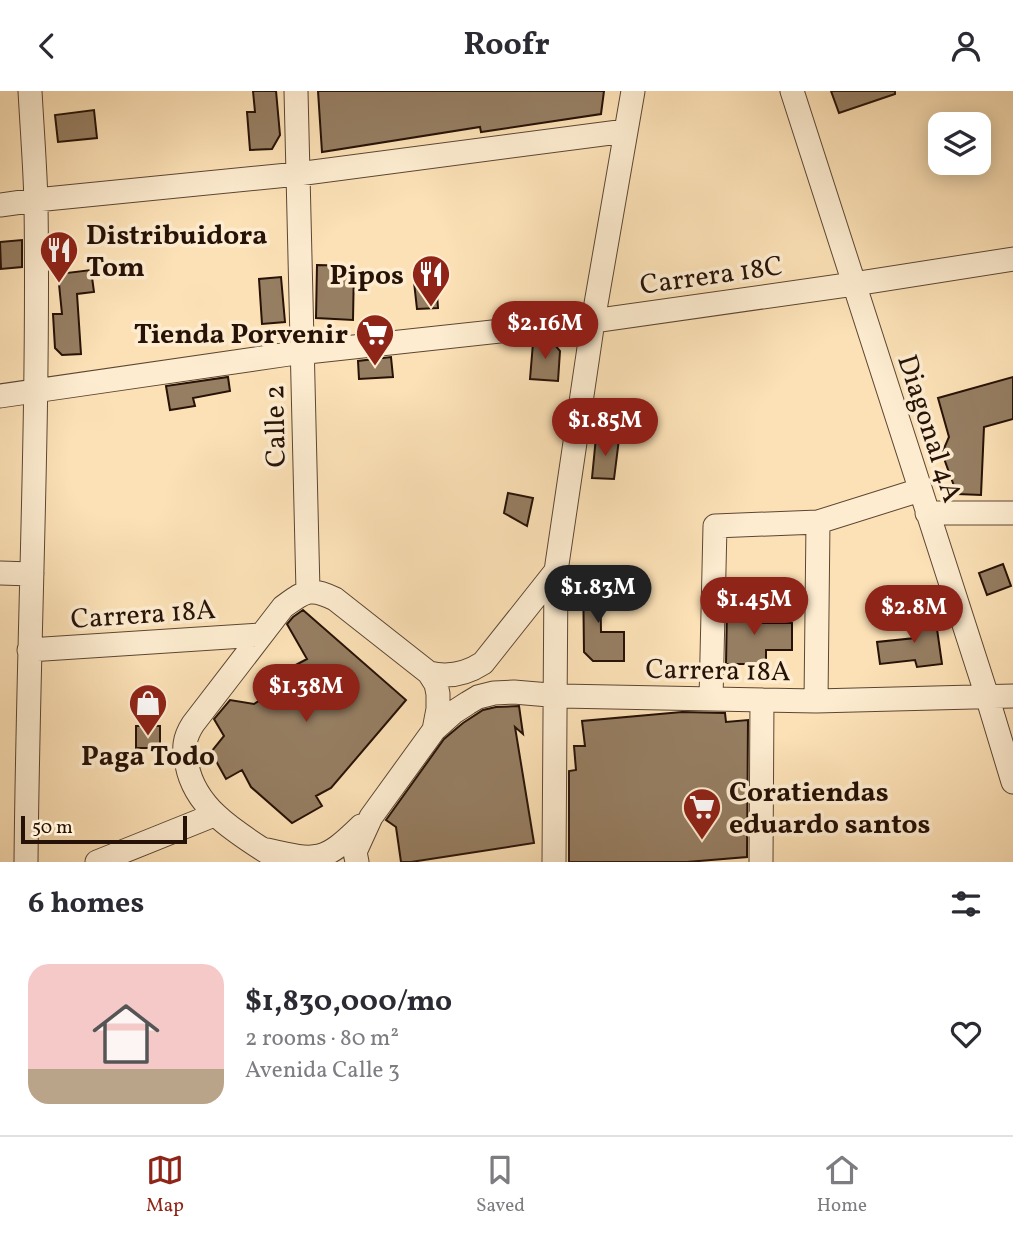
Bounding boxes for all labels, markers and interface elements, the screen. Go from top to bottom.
text: Roofr [463,24,550,68]
icon: back [28,27,66,65]
icon: person [947,27,985,65]
map controls [928,112,991,175]
button: layers [928,112,991,175]
place label: Distribuidora Tom [86,217,268,288]
restaurant icon: Distribuidora Tom [38,229,80,284]
street label: Carrera 18C [638,247,785,306]
restaurant icon: Pipos [410,253,452,308]
place label: Pipos [330,257,404,296]
pin: $2.16M [488,301,602,361]
text: $2.16M [507,308,583,340]
supermarket icon: Tienda Porvenir [354,312,396,367]
place label: Tienda Porvenir [134,316,348,355]
street label: Diagonal 4A [886,350,971,508]
street label: Calle 2 [256,384,297,468]
pin: $1.85M [548,399,662,458]
text: $1.85M [568,405,642,437]
pin: $1.83M [541,566,655,625]
text: $1.83M [560,572,636,604]
pin: $1.45M [697,577,811,637]
text: $1.45M [716,584,792,616]
pin: $2.8M [865,585,963,645]
street label: Carrera 18A [69,591,217,640]
text: $2.8M [881,592,947,624]
street label: Carrera 18A [645,651,791,692]
pin: $1.38M [249,665,363,724]
text: $1.38M [269,671,343,703]
shop icon: Paga Todo [127,682,169,737]
place label: Paga Todo [81,738,215,777]
place label: Coratiendas eduardo santos [729,774,931,845]
supermarket icon: Coratiendas eduardo santos [681,786,723,841]
scale bar [21,813,187,845]
text: 50 m [32,815,73,841]
text: 6 homes [28,883,144,925]
icon: filters [947,885,985,923]
text: $1,830,000/mo [245,981,452,1023]
icon: home [84,992,168,1076]
icon: heart [947,1015,985,1053]
text: 2 rooms · 80 m² [245,1023,399,1055]
text: Avenida Calle 3 [245,1055,400,1087]
tab: Map [146,1151,184,1219]
tab: Saved [476,1151,525,1219]
tab: Home [817,1151,867,1219]

